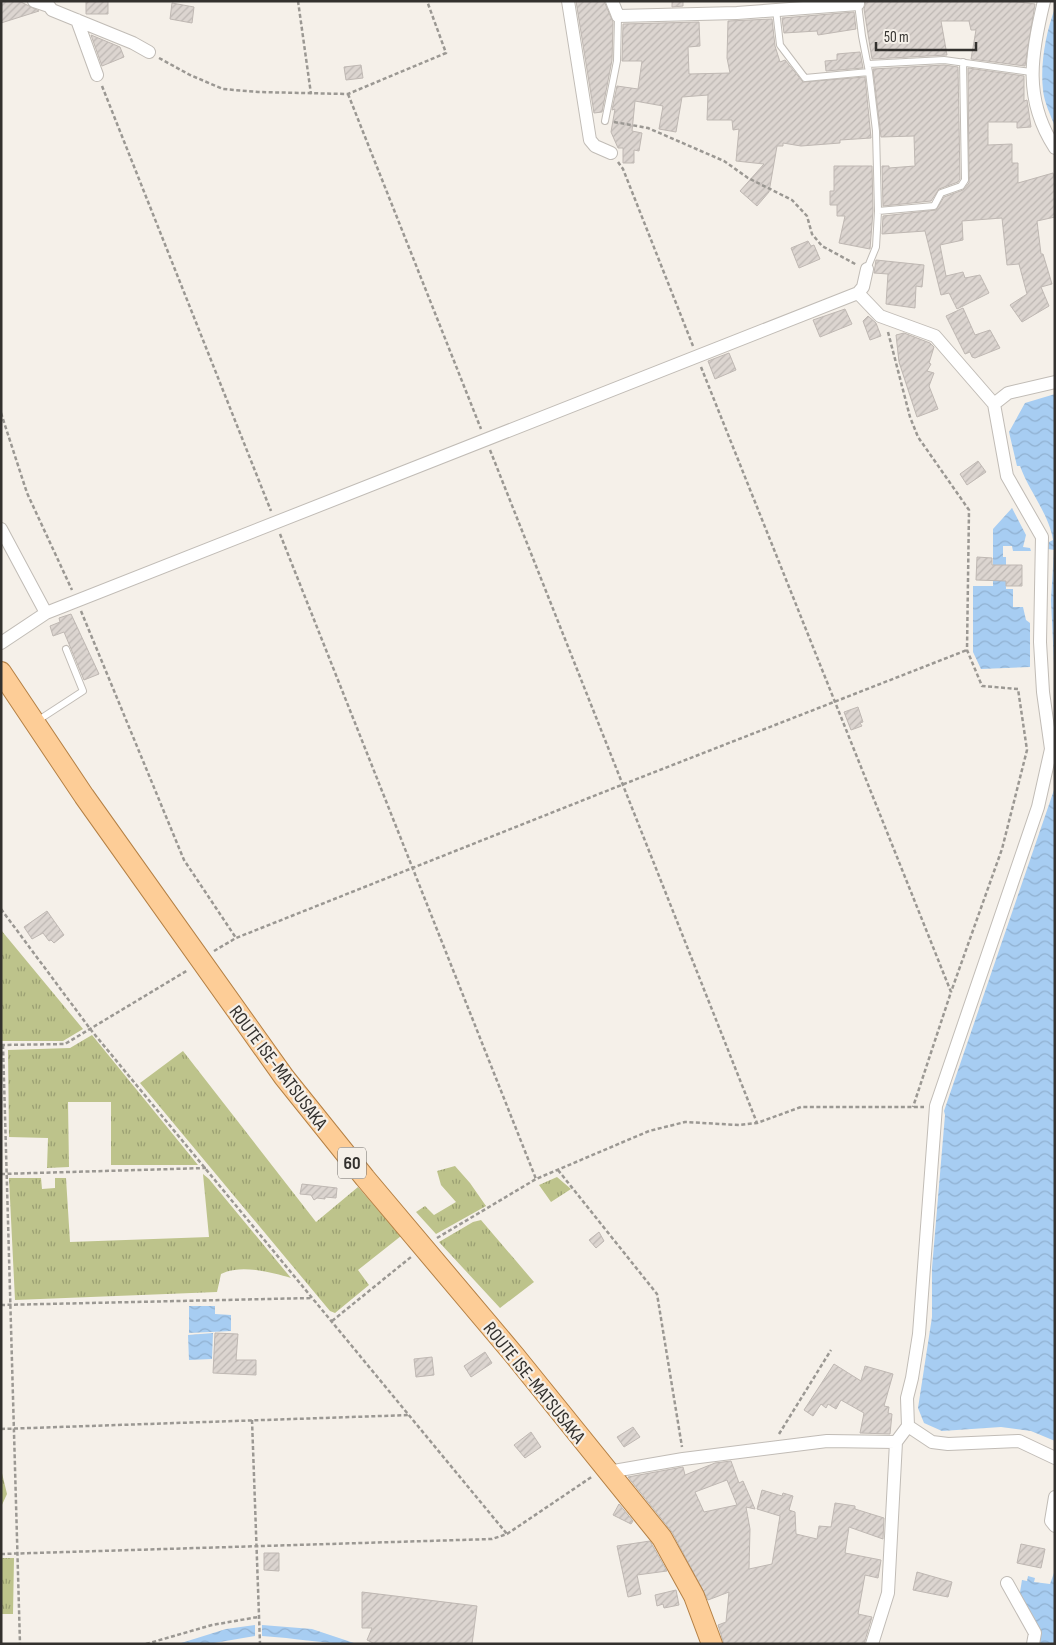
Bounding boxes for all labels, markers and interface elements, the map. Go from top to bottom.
scale bar [876,20,976,52]
text: 50 m [884,28,909,47]
street label: ROUTE ISE-MATSUSAKA [224,1001,333,1135]
road number: 60 [338,1148,366,1178]
street label: ROUTE ISE-MATSUSAKA [478,1318,590,1449]

